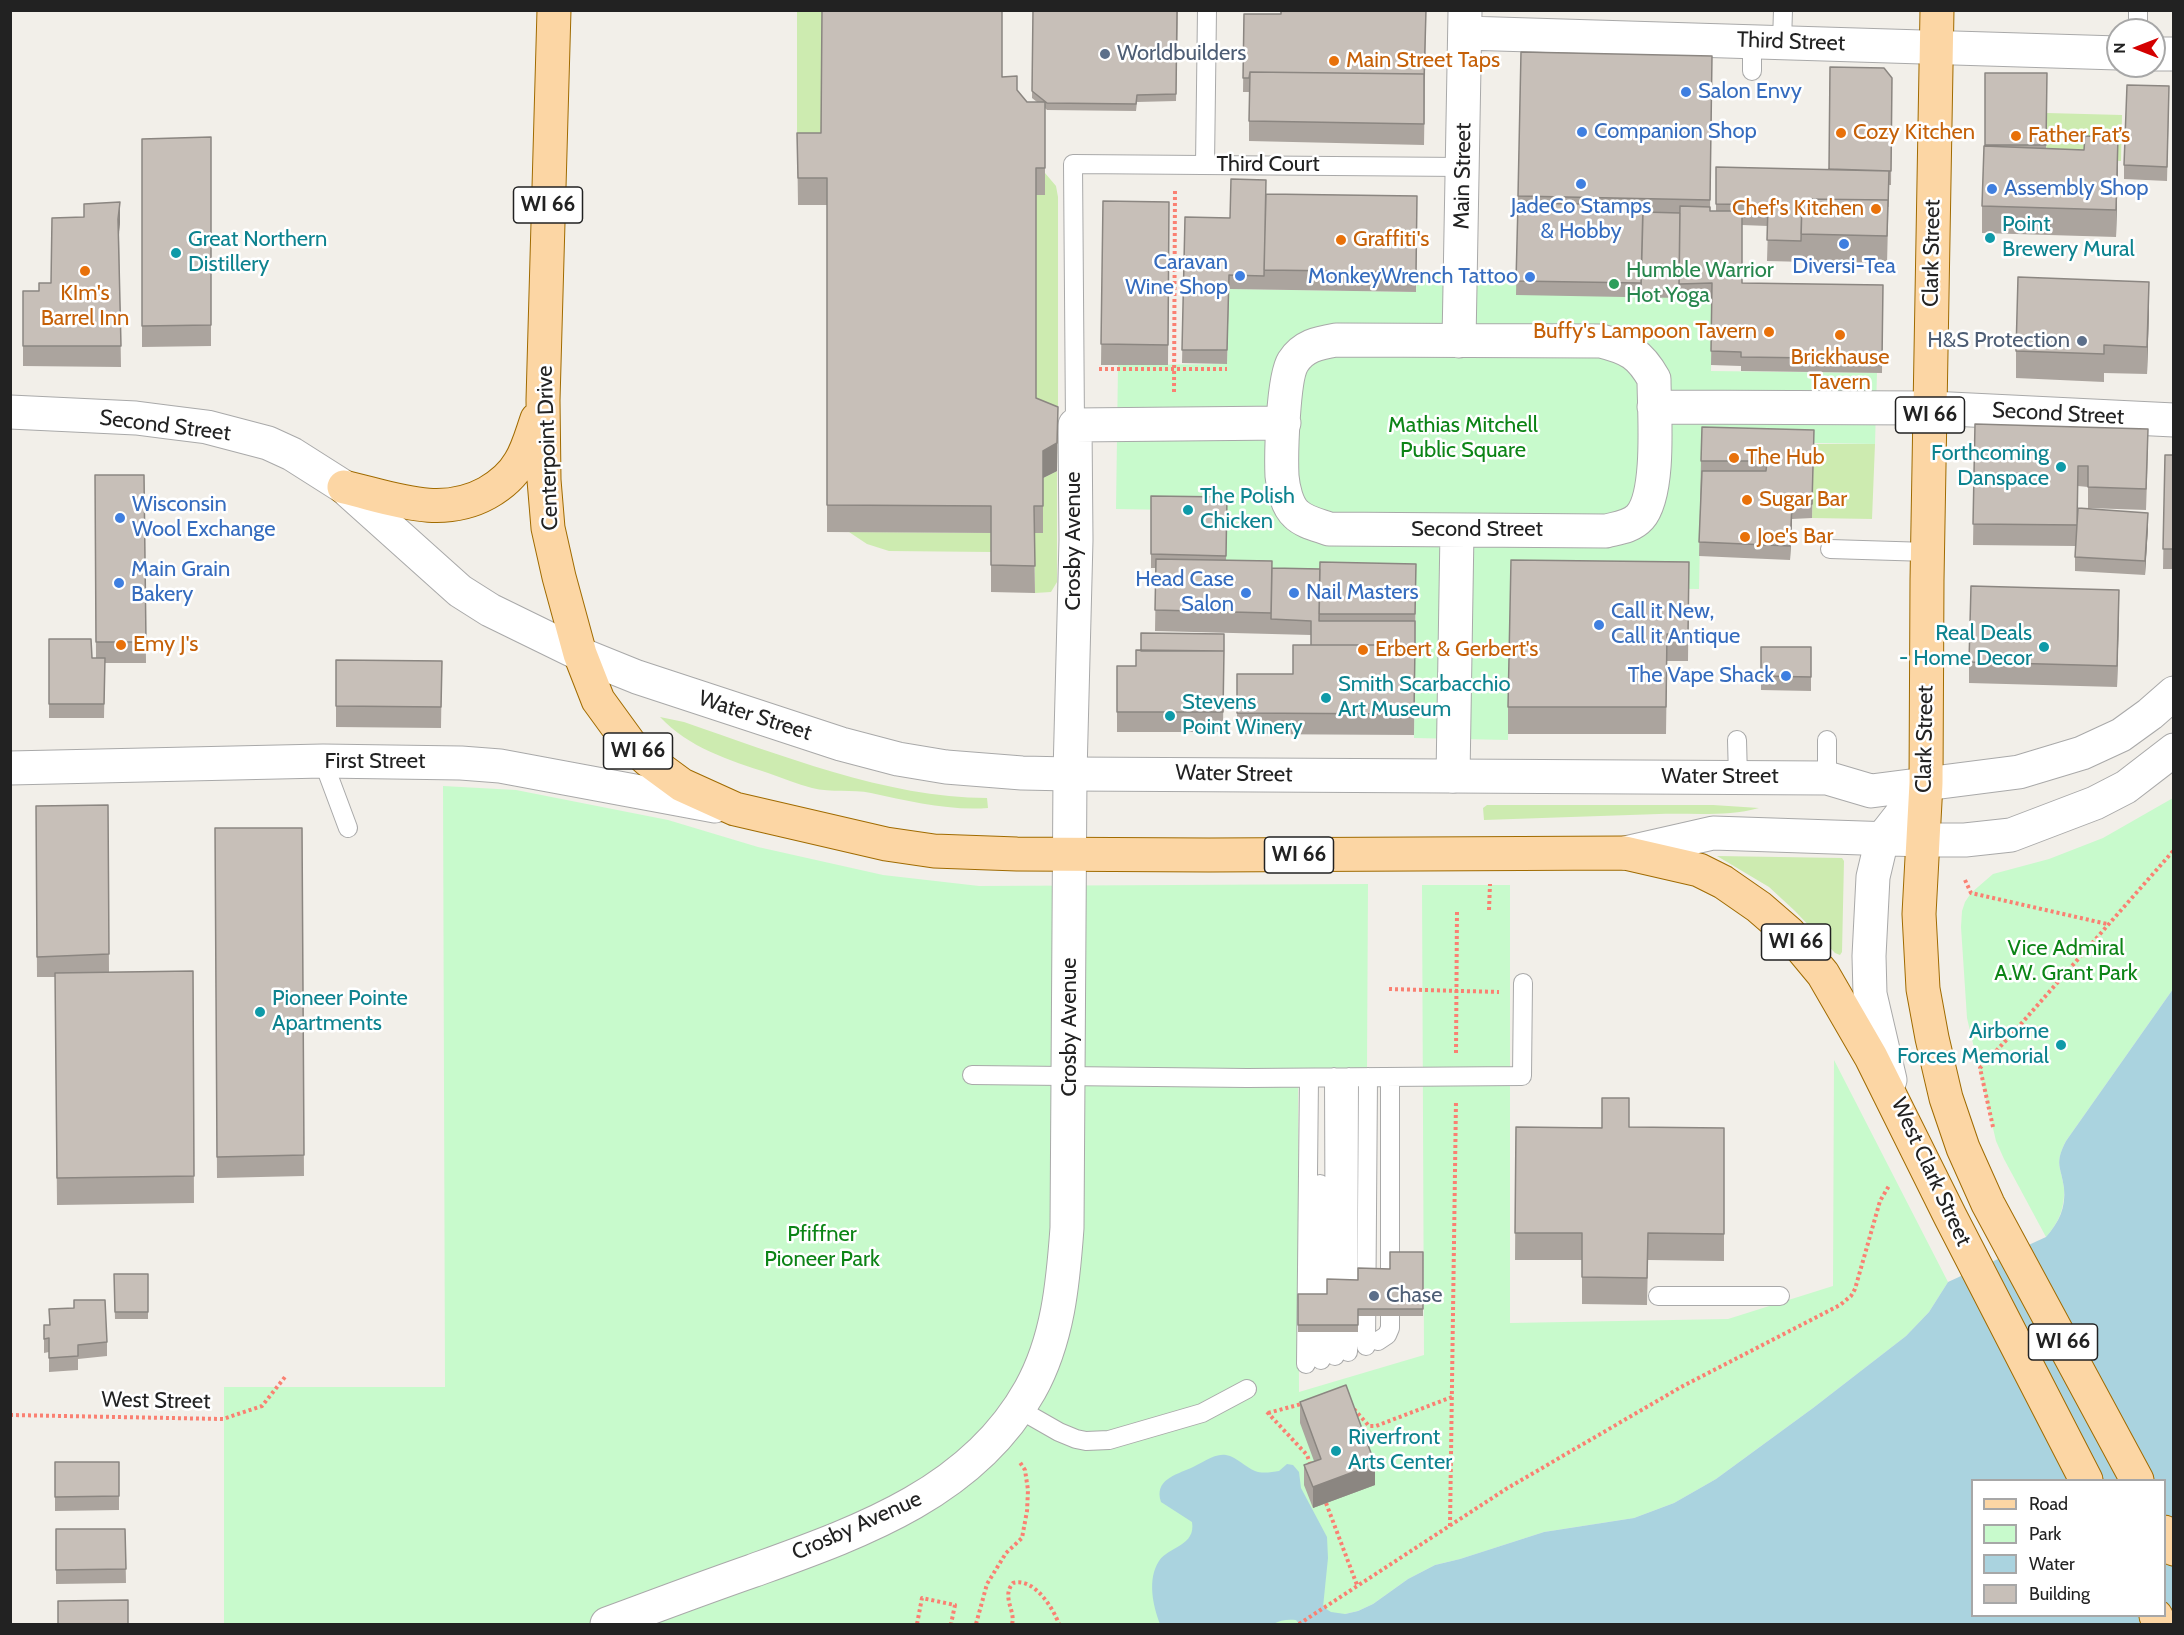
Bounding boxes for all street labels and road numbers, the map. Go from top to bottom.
street label: Third Street [1736,27,1846,57]
street label: Main Street [1449,122,1477,230]
street label: Third Court [1216,152,1320,178]
road number: WI 66 [514,187,582,223]
street label: Clark Street [1918,199,1946,307]
street label: Centerpoint Drive [532,365,564,531]
road number: WI 66 [1896,397,1964,433]
street label: Second Street [1991,397,2125,431]
street label: Second Street [98,405,232,447]
street label: Crosby Avenue [1061,471,1087,611]
street label: Second Street [1411,517,1543,543]
street label: Water Street [695,685,815,747]
street label: Clark Street [1911,685,1939,793]
road number: WI 66 [604,733,672,769]
street label: First Street [325,749,425,775]
street label: Water Street [1175,760,1293,788]
street label: Water Street [1661,764,1779,790]
road number: WI 66 [1264,837,1334,873]
road number: WI 66 [1762,924,1830,960]
street label: Crosby Avenue [1057,957,1083,1097]
street label: West Clark Street [1885,1094,1977,1250]
road number: WI 66 [2028,1324,2098,1360]
street label: West Street [101,1387,211,1415]
street label: Crosby Avenue [788,1486,926,1566]

